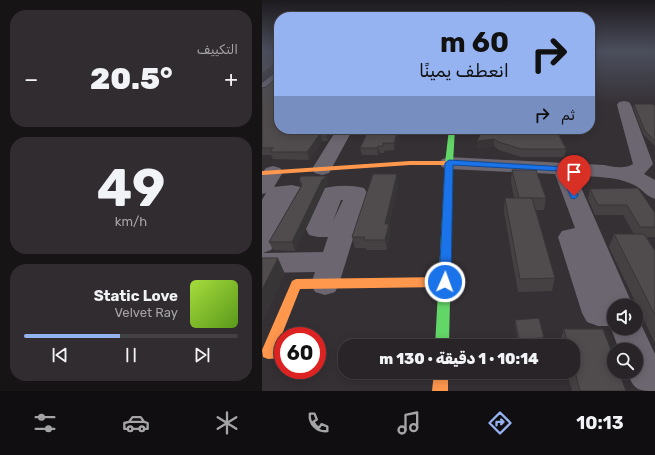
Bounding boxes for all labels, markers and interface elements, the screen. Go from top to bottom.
text: 60 m [440,26,509,59]
icon: right [523,28,575,80]
text: التكييف [197,42,238,57]
text: انعطف يمينًا [419,60,509,82]
text: 20.5° [90,61,173,97]
text: − [24,66,38,93]
text: + [224,66,238,93]
icon: right [531,104,553,126]
text: ثم [561,106,575,124]
pin [557,155,591,196]
text: 49 [97,157,165,219]
icon: arrive [563,161,585,183]
text: km/h [115,214,147,229]
position arrow [424,261,466,303]
text: Static Love [94,287,178,305]
map controls [607,299,643,379]
button: sound [607,299,643,335]
text: Velvet Ray [115,305,178,320]
speed limit sign: 60 [274,327,326,379]
button: search [607,343,643,379]
icon: previous [49,344,71,366]
icon: pause [120,344,142,366]
icon: next [191,344,213,366]
text: 10:14 · 1 دقيقة · 130 m [379,350,539,368]
icon: filters [31,409,59,437]
icon: car [122,409,150,437]
icon: climate [213,409,241,437]
icon: phone [304,409,332,437]
icon: music [395,409,423,437]
icon: directions [486,409,514,437]
text: 10:13 [576,412,624,434]

